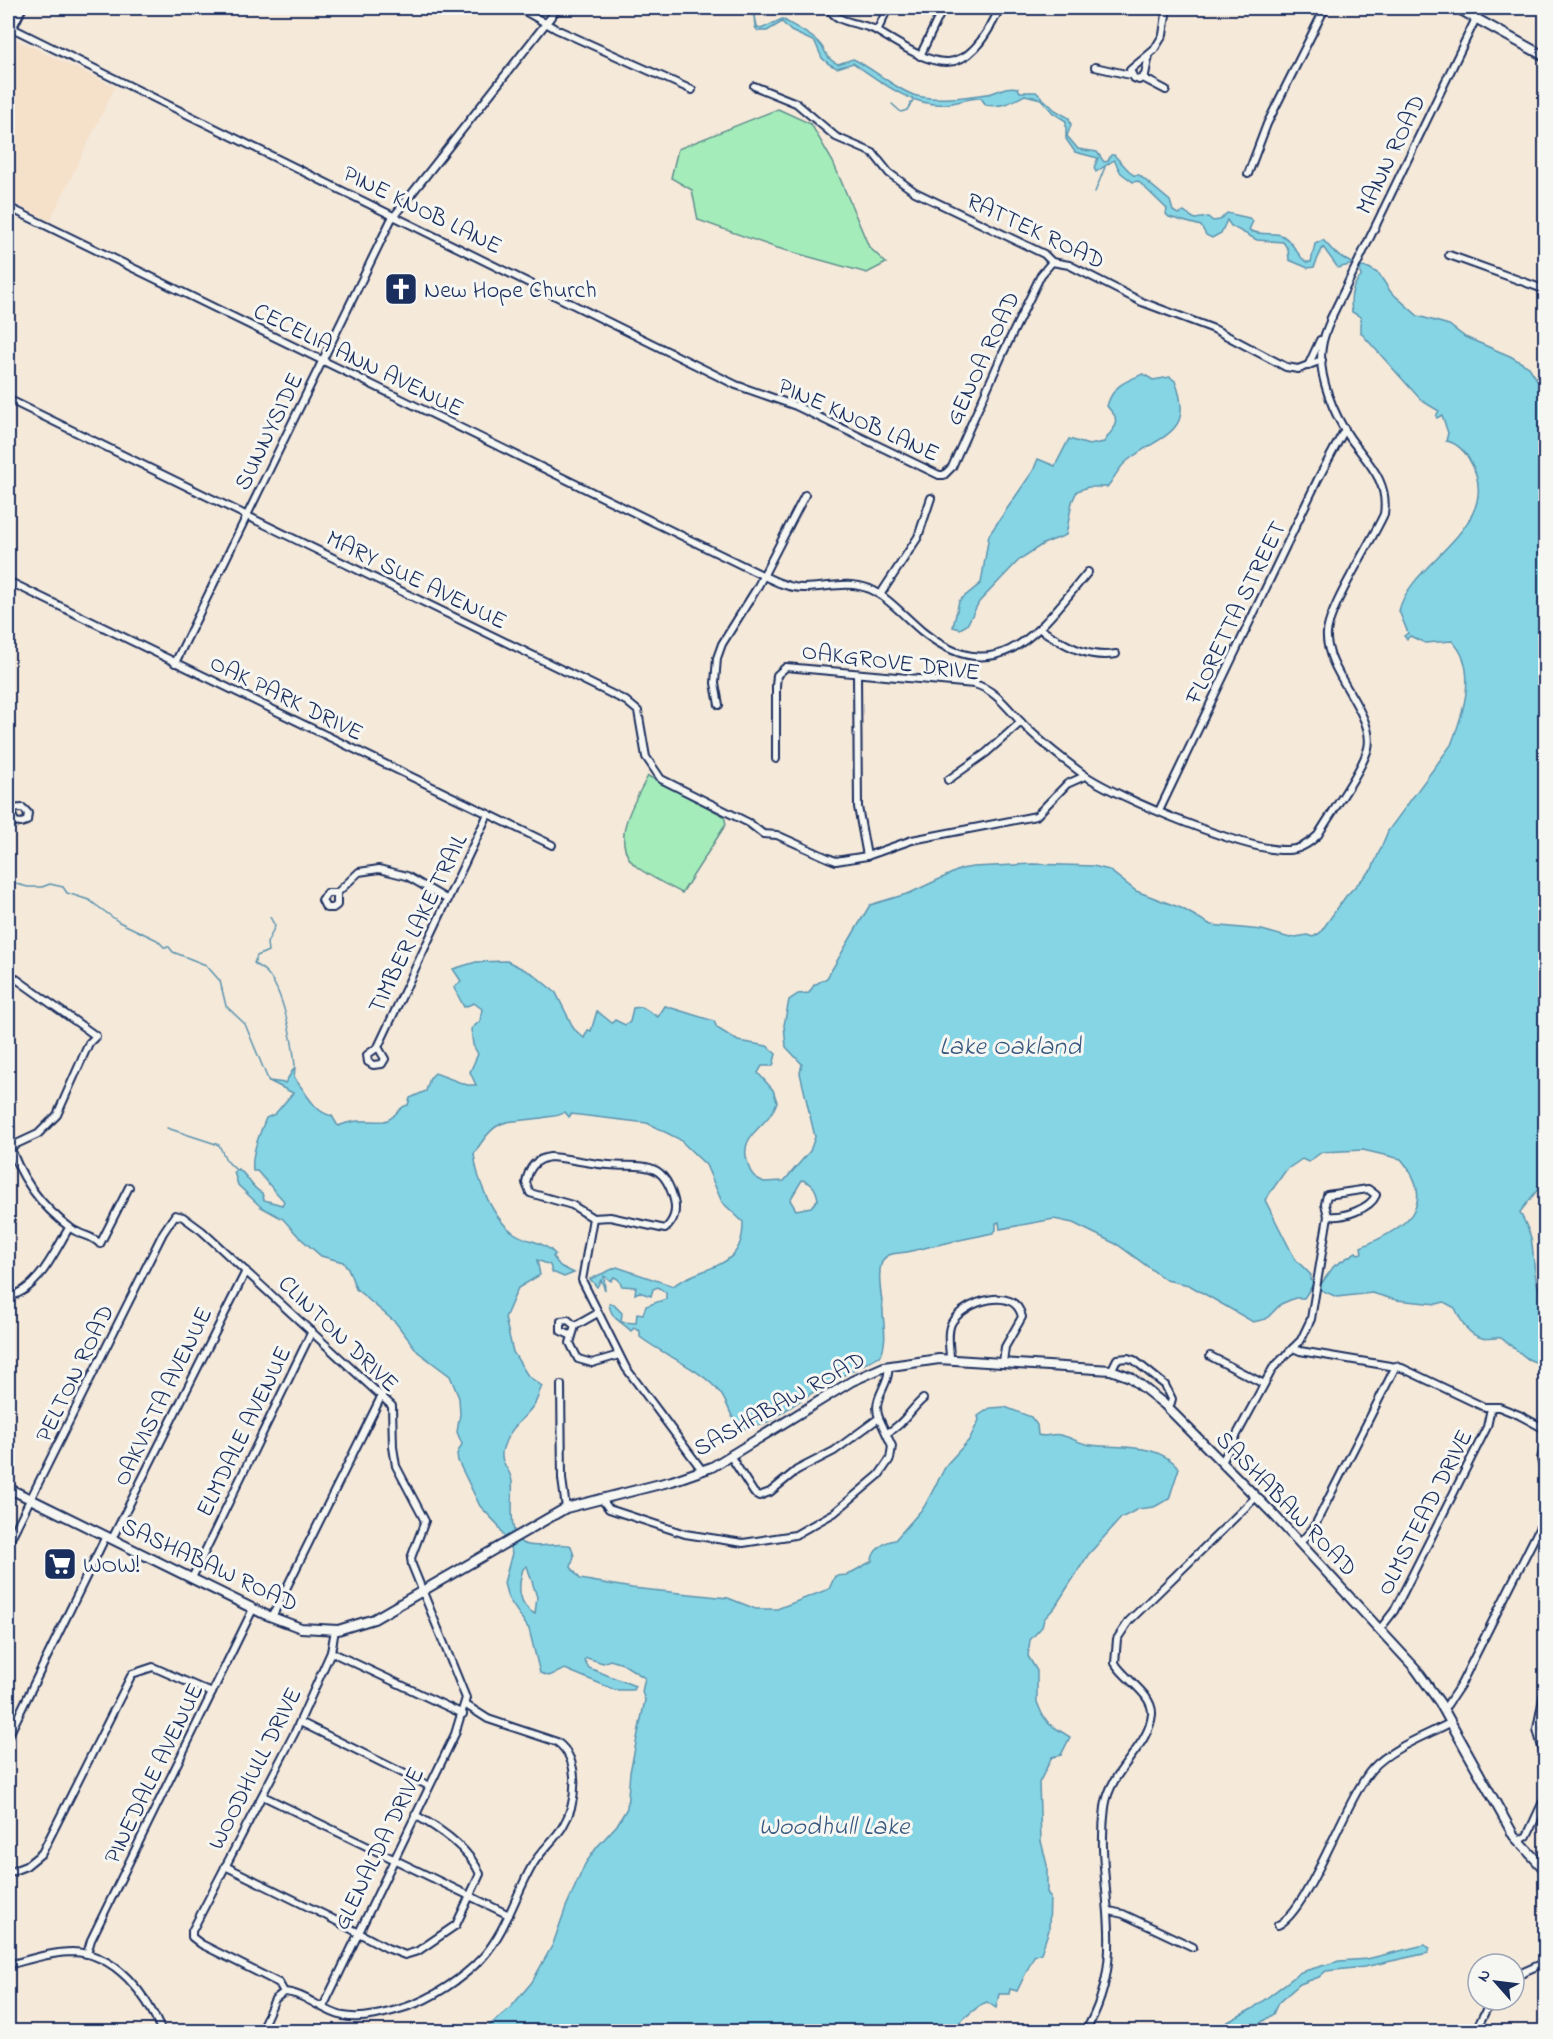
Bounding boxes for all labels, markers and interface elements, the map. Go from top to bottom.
street label: MANN ROAD [1348,89,1436,221]
street label: PINE KNOB LANE [336,158,507,265]
street label: RATTEK ROAD [960,185,1110,280]
church icon: New Hope Church [383,271,419,307]
place label: New Hope Church [424,274,597,309]
street label: GENOA ROAD [938,286,1031,432]
street label: CECELIA ANN AVENUE [247,295,469,427]
street label: SUNNYSIDE [227,367,314,497]
street label: PINE KNOB LANE [772,370,944,473]
street label: FLORETTA STREET [1177,515,1297,712]
street label: MARY SUE AVENUE [320,522,512,640]
street label: OAKGROVE DRIVE [800,635,982,692]
street label: OAK PARK DRIVE [203,647,369,752]
street label: TIMBER LAKE TRAIL [361,828,478,1020]
water label: Lake Oakland [939,1029,1082,1067]
street label: CLINTON DRIVE [269,1268,406,1402]
street label: PELTON ROAD [28,1299,125,1449]
street label: OAKVISTA AVENUE [106,1302,223,1493]
street label: ELMDALE AVENUE [189,1341,302,1524]
street label: SASHABAW ROAD [688,1343,872,1467]
street label: SASHABAW ROAD [1206,1424,1364,1586]
street label: OLMSTEAD DRIVE [1369,1424,1483,1602]
street label: SASHABAW ROAD [115,1510,303,1623]
supermarket icon: WOW! [42,1546,78,1582]
place label: WOW! [83,1549,140,1584]
street label: PINEDALE AVENUE [96,1678,214,1870]
street label: WOODHULL DRIVE [200,1682,312,1856]
street label: GLENALDA DRIVE [326,1762,435,1937]
water label: Woodhull Lake [759,1809,911,1847]
north arrow [1466,1952,1526,2012]
text: N [1471,1965,1498,1986]

